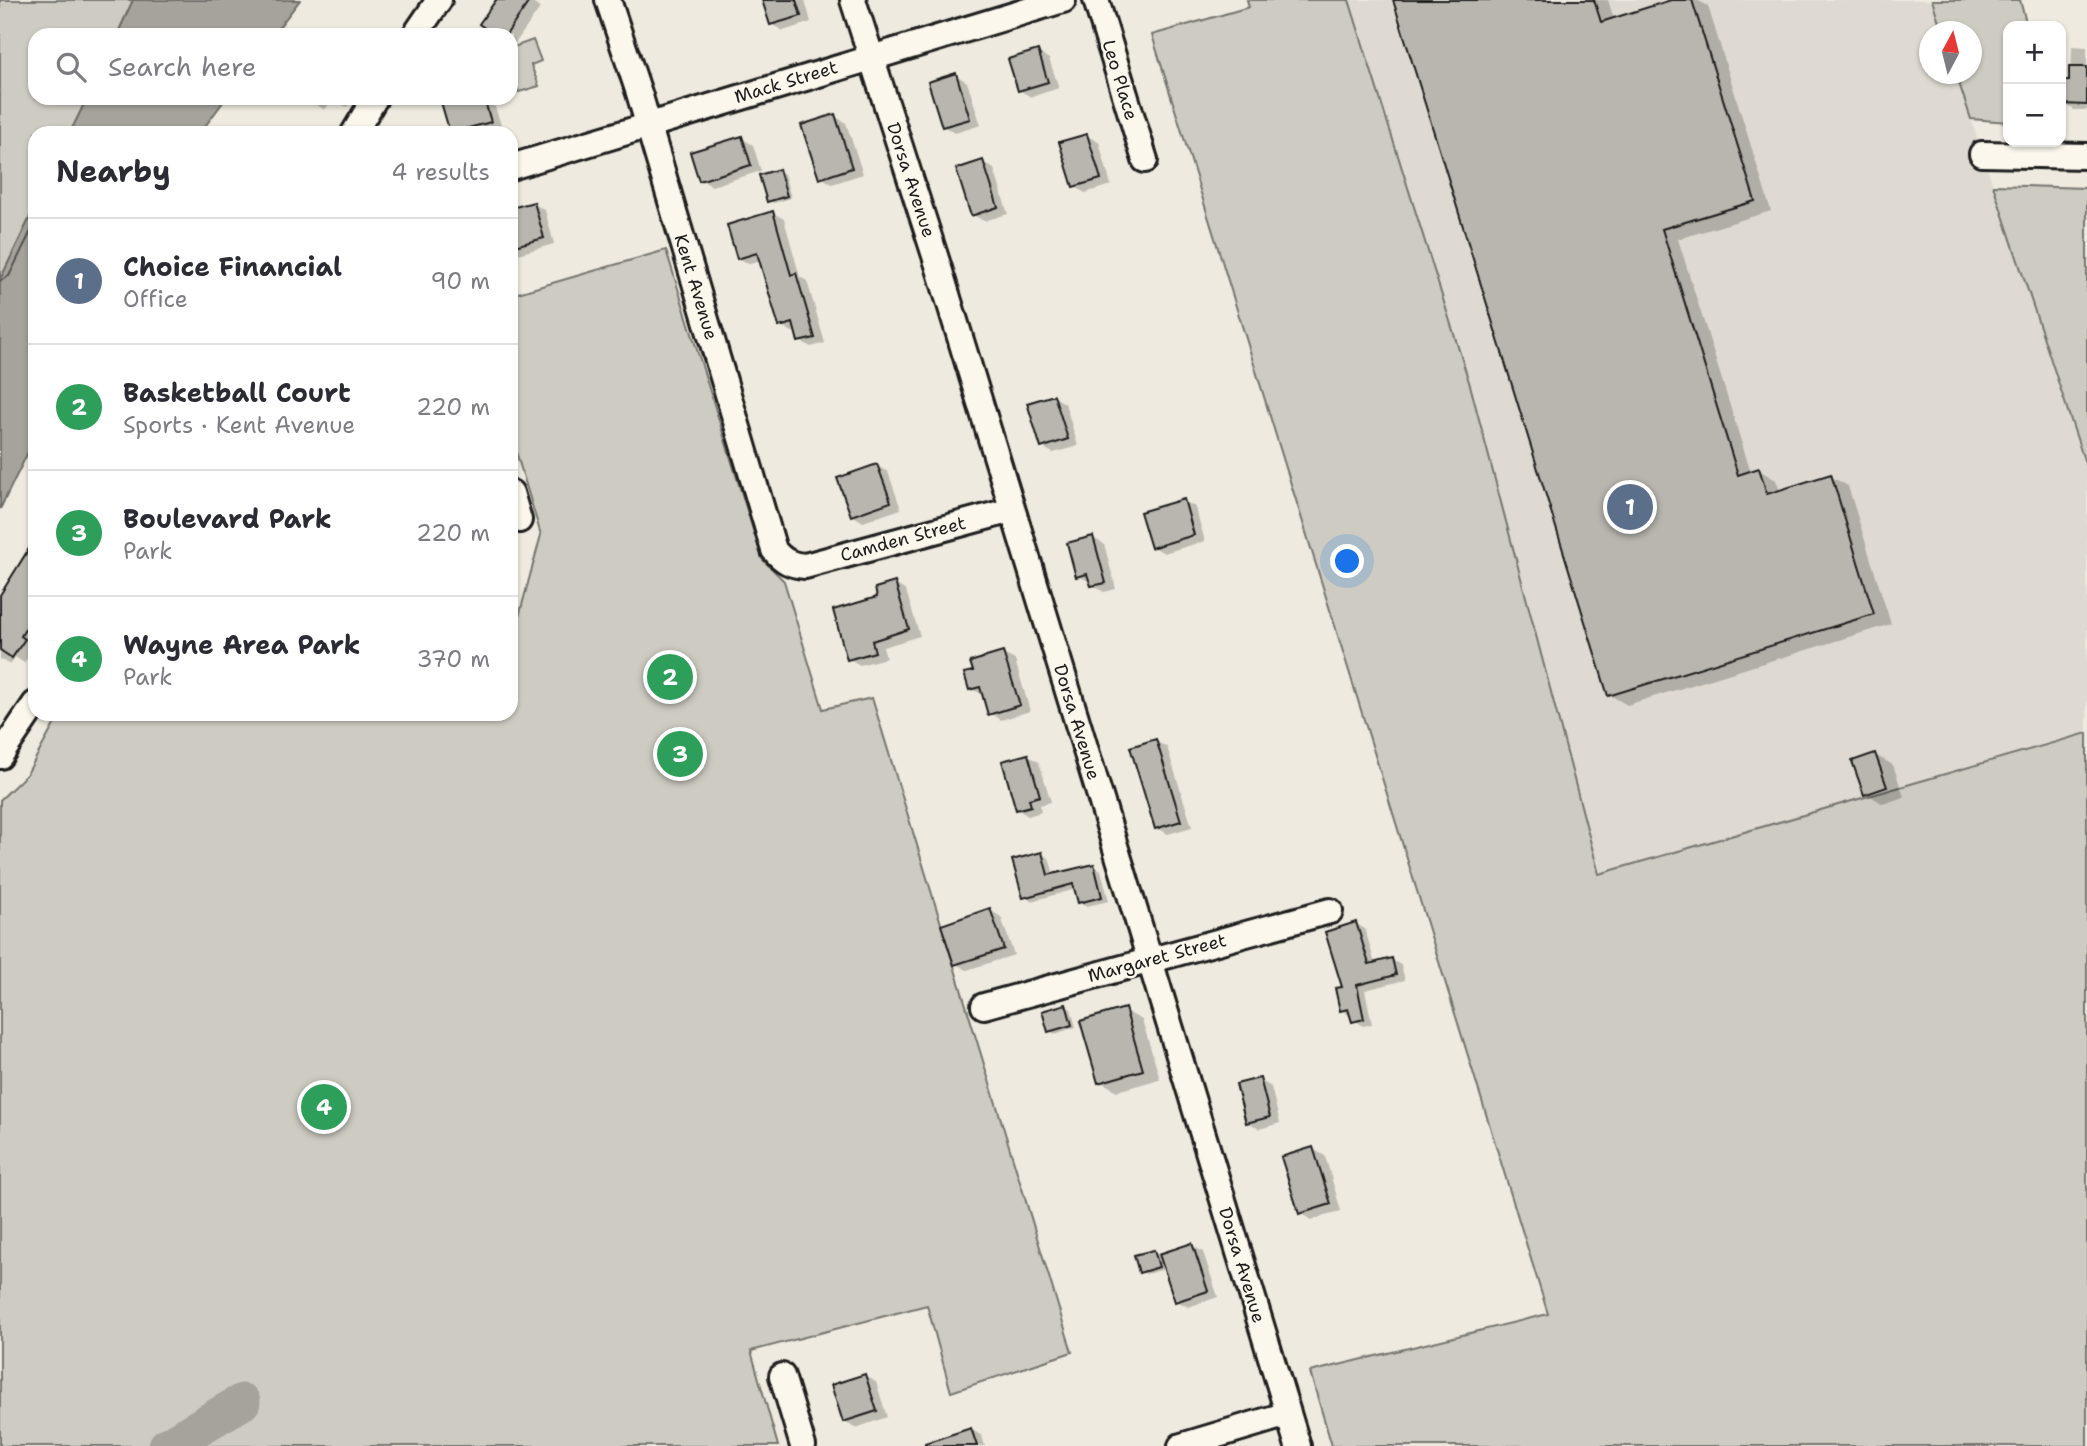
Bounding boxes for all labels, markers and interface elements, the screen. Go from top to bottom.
north arrow [1919,21,1982,84]
map controls [2003,21,2066,147]
button: + [2003,21,2066,84]
search box [28,28,518,105]
street label: Leo Place [1096,37,1144,123]
icon: search [52,48,90,86]
text: Search here [108,49,257,84]
street label: Mack Street [732,55,841,109]
button: − [2003,84,2066,147]
street label: Dorsa Avenue [881,119,941,241]
text: Nearby [56,151,171,192]
text: 4 results [391,157,490,187]
street label: Kent Avenue [669,231,723,343]
text: Choice Financial [123,249,342,284]
text: 1 [74,266,84,296]
text: 90 m [430,266,490,296]
text: Office [123,284,188,314]
text: Basketball Court [123,375,351,410]
text: 2 [71,392,87,422]
text: 220 m [416,392,490,422]
text: Sports · Kent Avenue [123,410,355,440]
pin: 1 [1607,481,1653,533]
text: Boulevard Park [123,501,332,536]
street label: Camden Street [838,511,968,567]
text: 3 [71,518,87,548]
text: 220 m [416,518,490,548]
text: Park [123,536,172,566]
your location [1330,544,1364,578]
text: Wayne Area Park [123,627,361,662]
text: 4 [71,644,87,674]
text: 370 m [417,644,490,674]
pin: 2 [647,651,693,703]
street label: Dorsa Avenue [1048,661,1106,783]
text: Park [123,662,172,692]
pin: 3 [657,728,703,780]
street label: Margaret Street [1085,928,1229,988]
pin: 4 [301,1081,347,1133]
street label: Dorsa Avenue [1213,1204,1271,1326]

